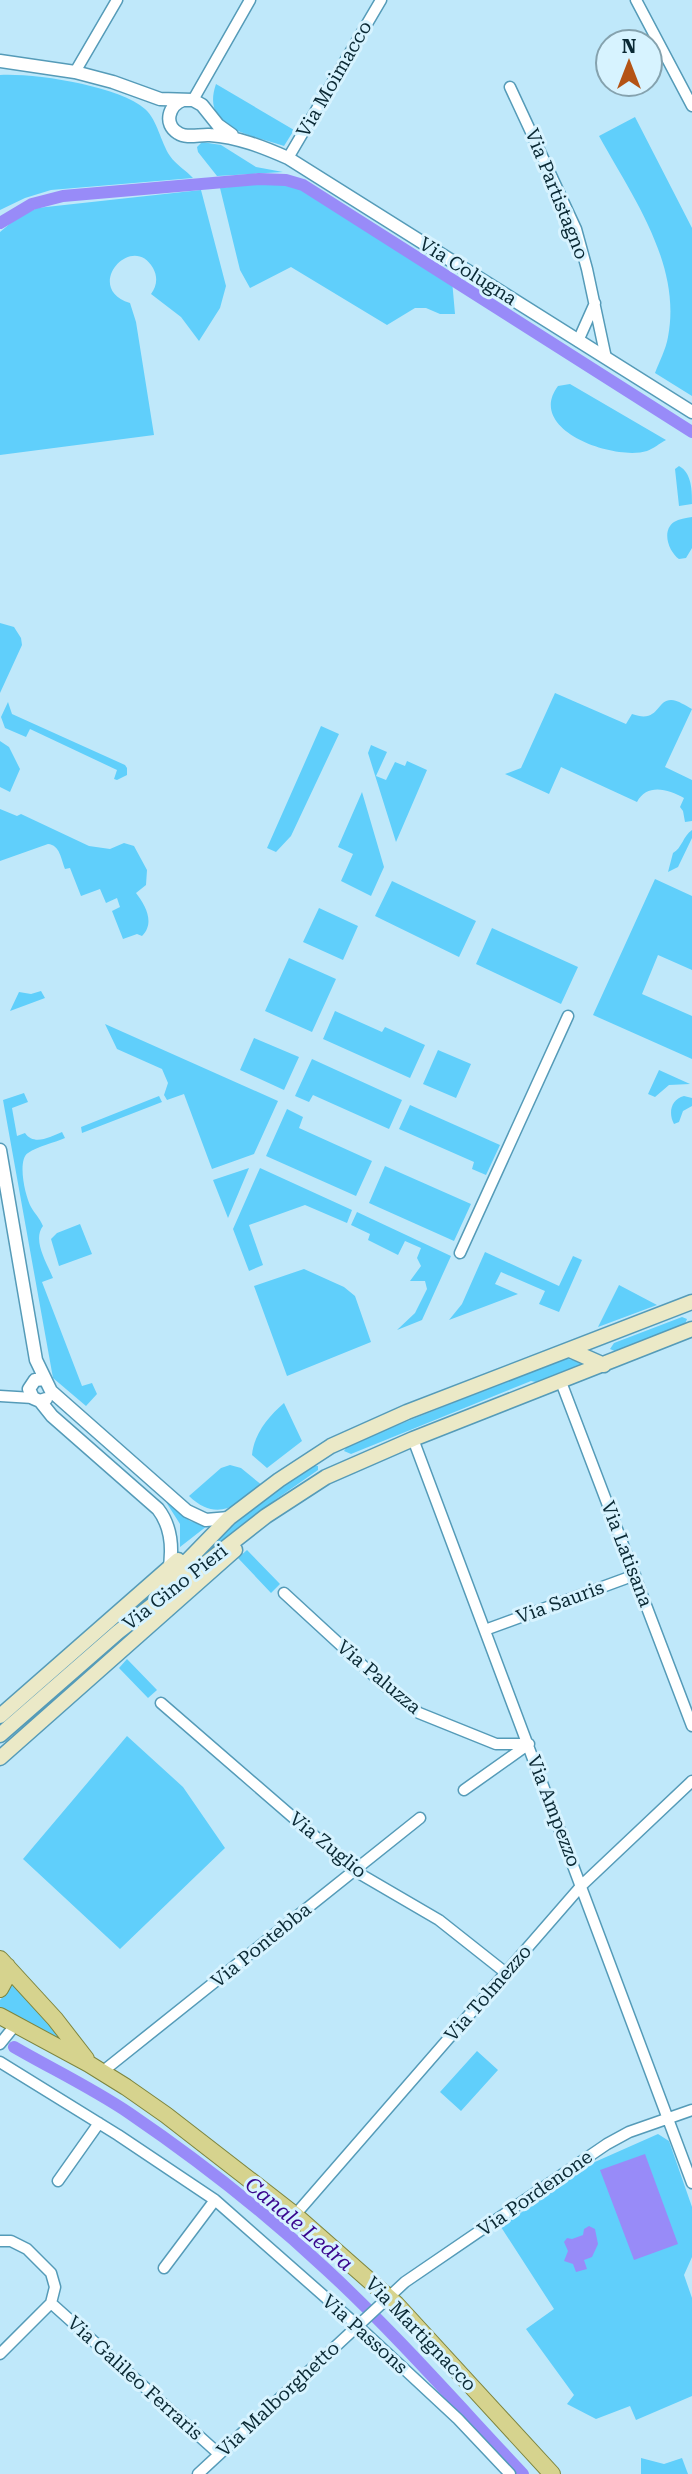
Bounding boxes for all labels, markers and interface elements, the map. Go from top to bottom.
street label: Via Moimacco [291,17,377,141]
north arrow [594,28,664,98]
text: N [622,35,637,58]
street label: Via Partistagno [520,125,594,263]
street label: Via Colugna [415,232,522,311]
street label: Via Latisana [596,1498,658,1611]
street label: Via Gino Pieri [118,1539,232,1635]
street label: Via Sauris [513,1576,607,1628]
street label: Via Paluzza [332,1635,426,1719]
street label: Via Ampezzo [522,1752,586,1870]
street label: Via Zuglio [285,1807,371,1883]
street label: Via Pontebba [206,1897,316,1992]
street label: Via Tolmezzo [440,1940,536,2046]
street label: Via Pordenone [473,2145,597,2241]
water label: Canale Ledra [240,2172,358,2276]
street label: Via Martignacco [361,2272,481,2396]
street label: Via Passons [317,2290,413,2378]
street label: Via Galileo Ferraris [63,2311,207,2445]
street label: Via Malborghetto [212,2336,344,2462]

